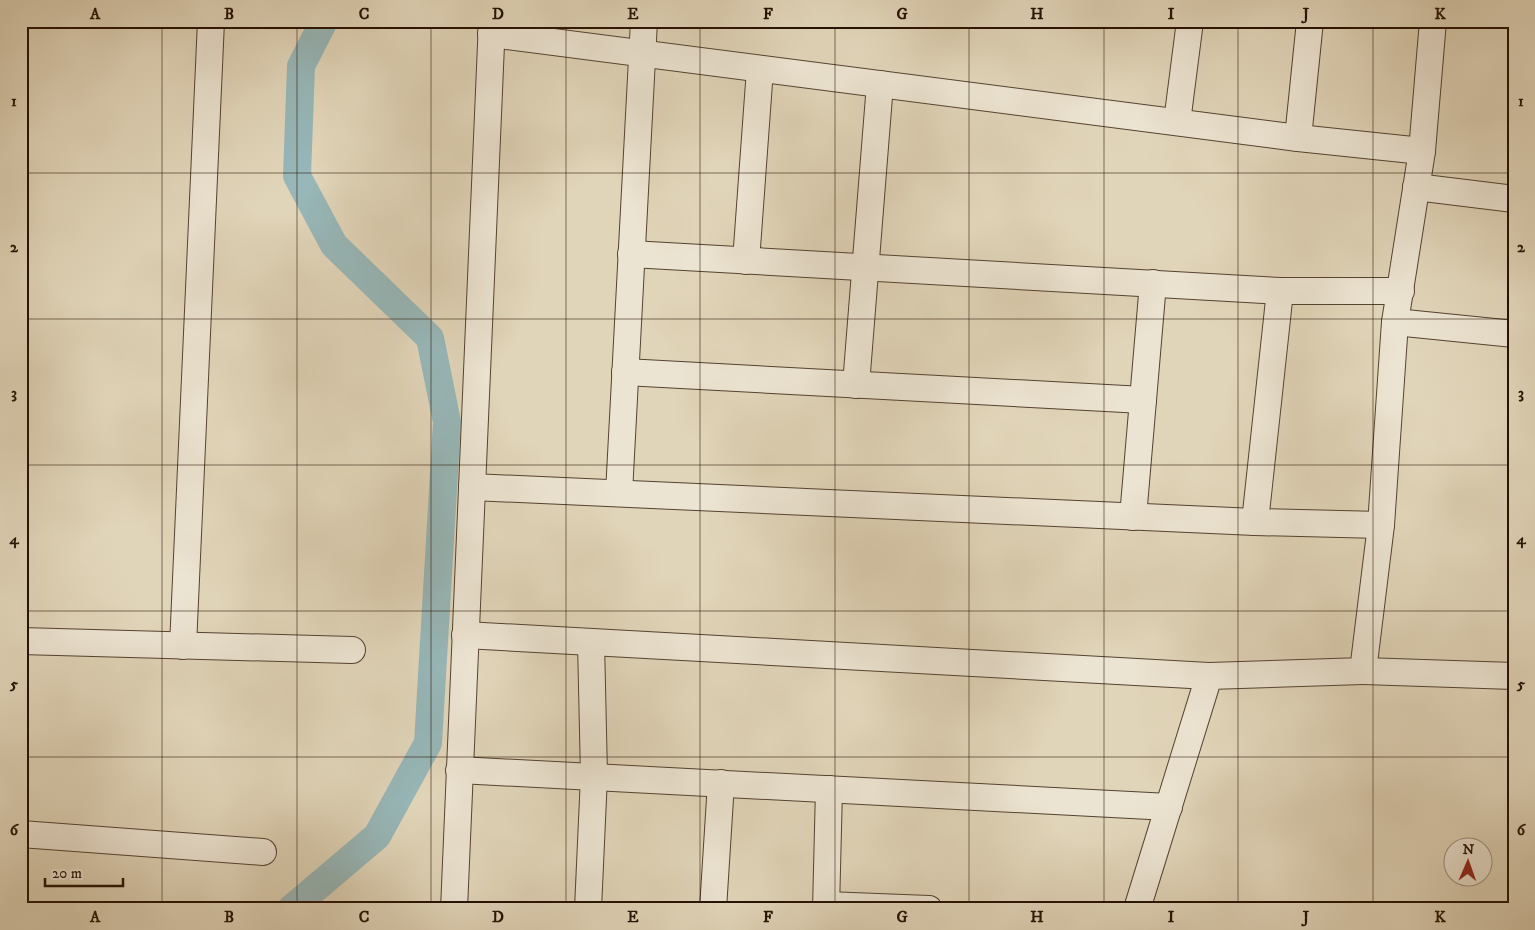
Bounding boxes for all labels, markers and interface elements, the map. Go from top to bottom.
text: A [89,4,101,24]
text: B [224,4,234,24]
text: C [359,4,369,24]
text: D [492,4,504,24]
text: E [627,4,639,24]
text: F [763,4,773,24]
text: G [896,4,908,24]
text: H [1030,4,1044,24]
text: I [1168,4,1175,24]
text: J [1301,4,1310,24]
text: K [1434,4,1446,24]
text: 1 [11,91,17,111]
text: 1 [1518,91,1524,111]
text: 2 [10,237,19,257]
text: 2 [1517,237,1526,257]
text: 3 [11,383,17,403]
text: 3 [1518,383,1524,403]
text: 4 [8,529,19,549]
text: 4 [1515,529,1526,549]
text: 5 [9,674,18,694]
text: 5 [1516,674,1525,694]
text: 6 [10,820,20,840]
text: 6 [1517,820,1527,840]
north arrow [1442,838,1492,888]
text: N [1462,841,1475,859]
scale bar [45,855,122,887]
text: 20 m [52,864,82,883]
text: A [89,907,101,927]
text: B [224,907,234,927]
text: C [359,907,369,927]
text: D [492,907,504,927]
text: E [627,907,639,927]
text: F [763,907,773,927]
text: G [896,907,908,927]
text: H [1030,907,1044,927]
text: I [1168,907,1175,927]
text: J [1301,907,1310,927]
text: K [1434,907,1446,927]

